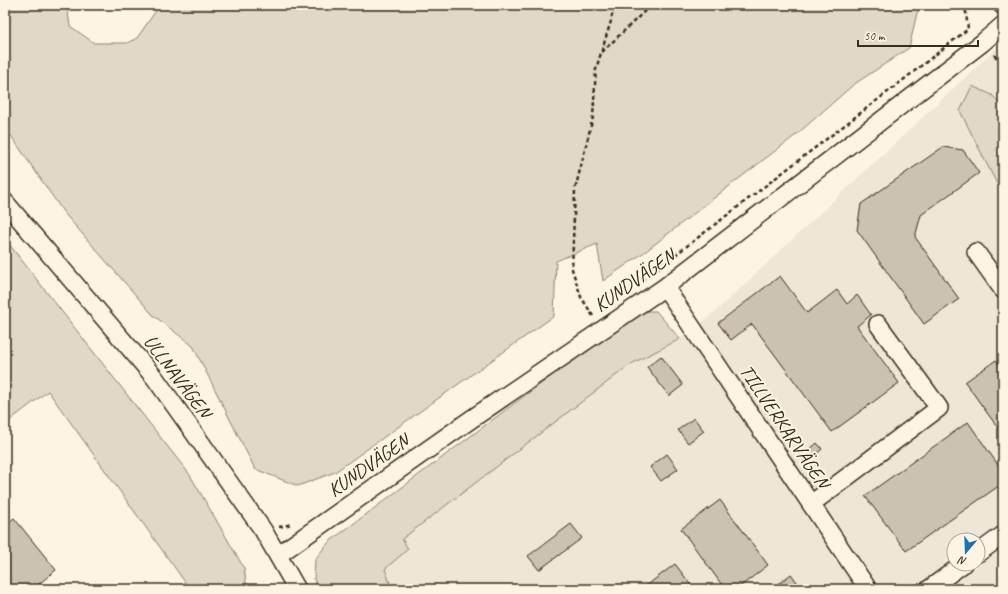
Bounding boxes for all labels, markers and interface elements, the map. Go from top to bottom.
scale bar [858,22,978,48]
text: 50 m [864,28,886,44]
street label: KUNDVÄGEN [589,242,682,317]
street label: ULLNAVÄGEN [138,330,219,425]
street label: TILLVERKARVÄGEN [734,360,837,495]
street label: KUNDVÄGEN [323,427,416,502]
north arrow [946,532,986,572]
text: N [955,553,968,569]

